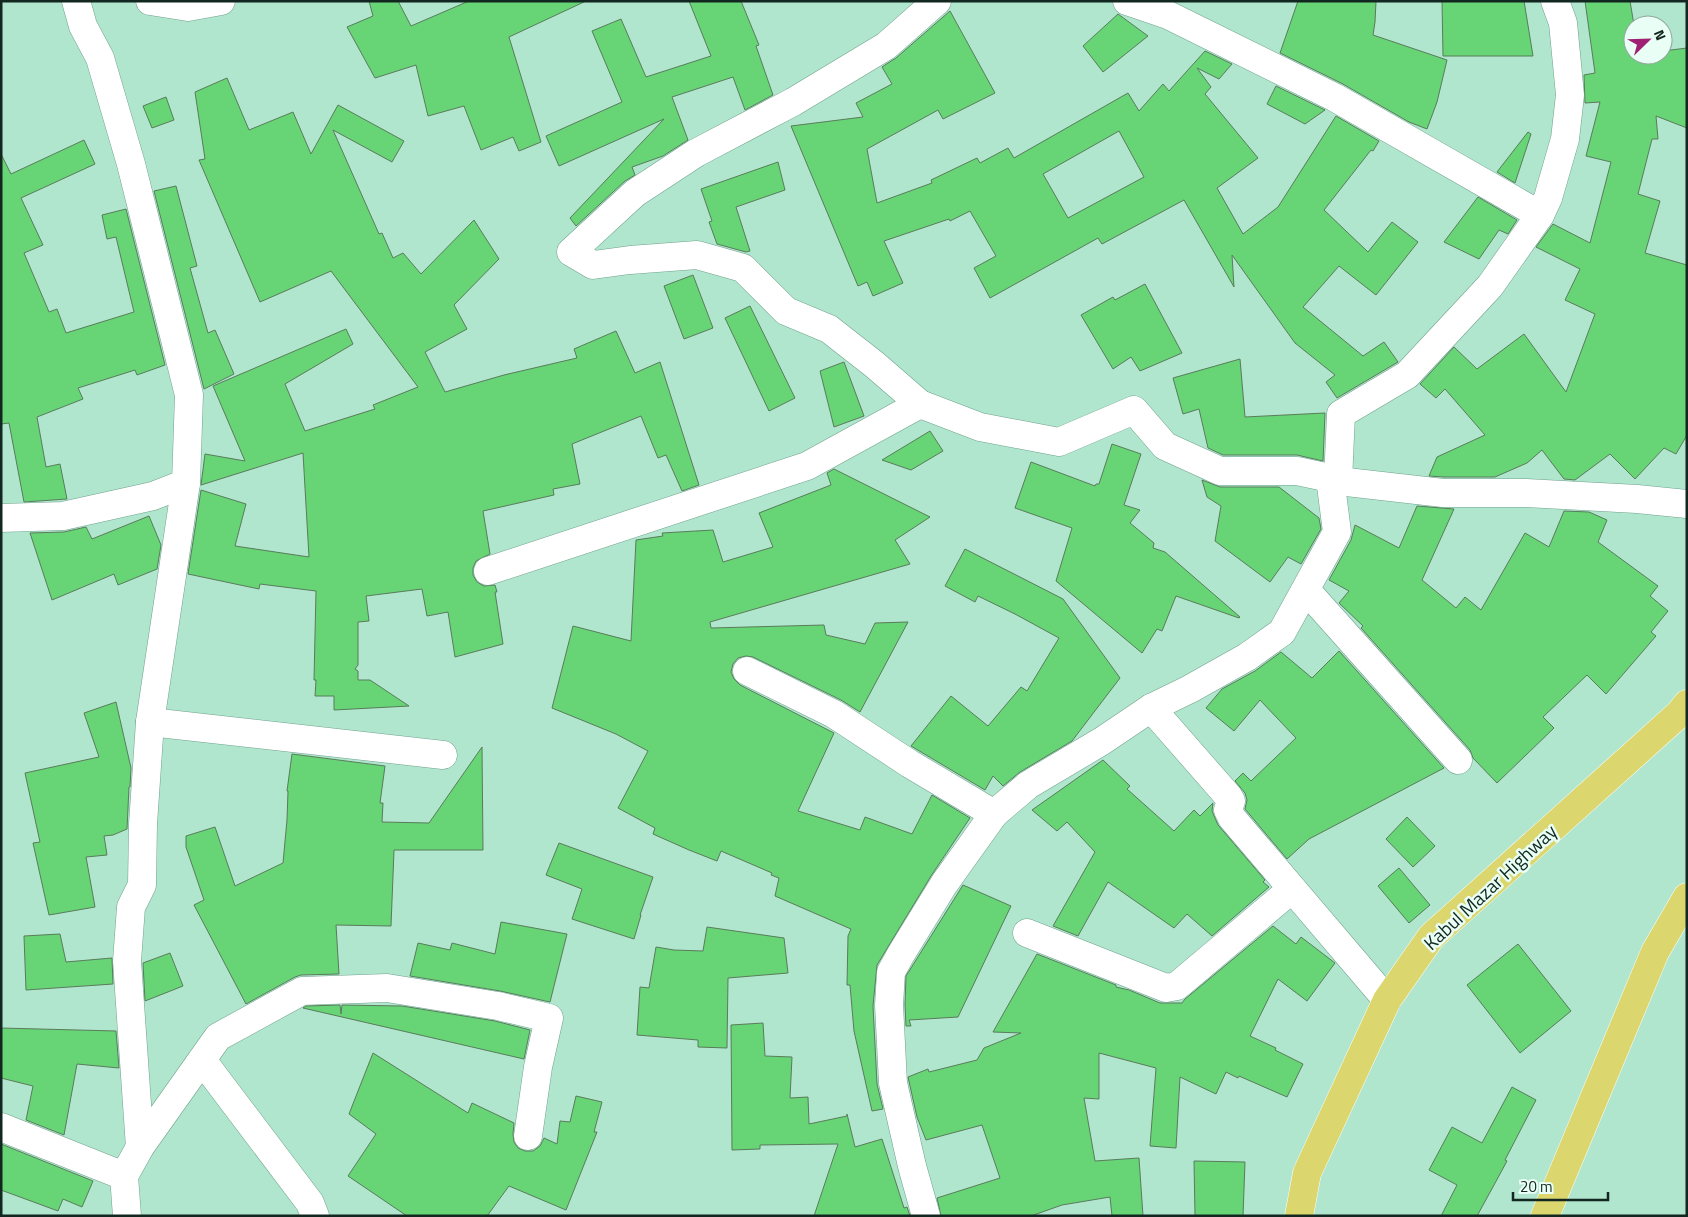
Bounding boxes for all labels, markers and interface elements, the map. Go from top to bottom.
north arrow [1623,15,1673,65]
text: N [1649,26,1672,43]
street label: Kabul Mazar Highway [1416,817,1563,956]
scale bar [1513,1170,1608,1202]
text: 20 m [1520,1175,1553,1198]

